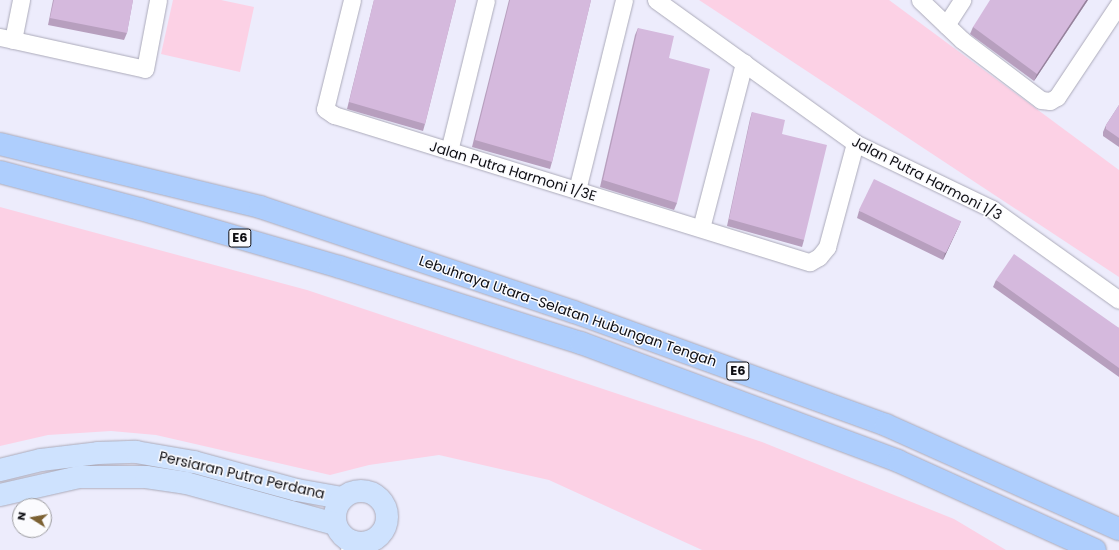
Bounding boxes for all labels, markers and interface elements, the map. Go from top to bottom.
street label: Jalan Putra Harmoni 1/3 [849,133,1005,223]
street label: Jalan Putra Harmoni 1/3E [428,138,598,204]
road number: E6 [228,227,252,249]
street label: Lebuhraya Utara–Selatan Hubungan Tengah [417,252,719,370]
road number: E6 [726,360,750,382]
street label: Persiaran Putra Perdana [158,448,326,502]
north arrow [12,498,52,538]
text: N [13,510,30,521]

